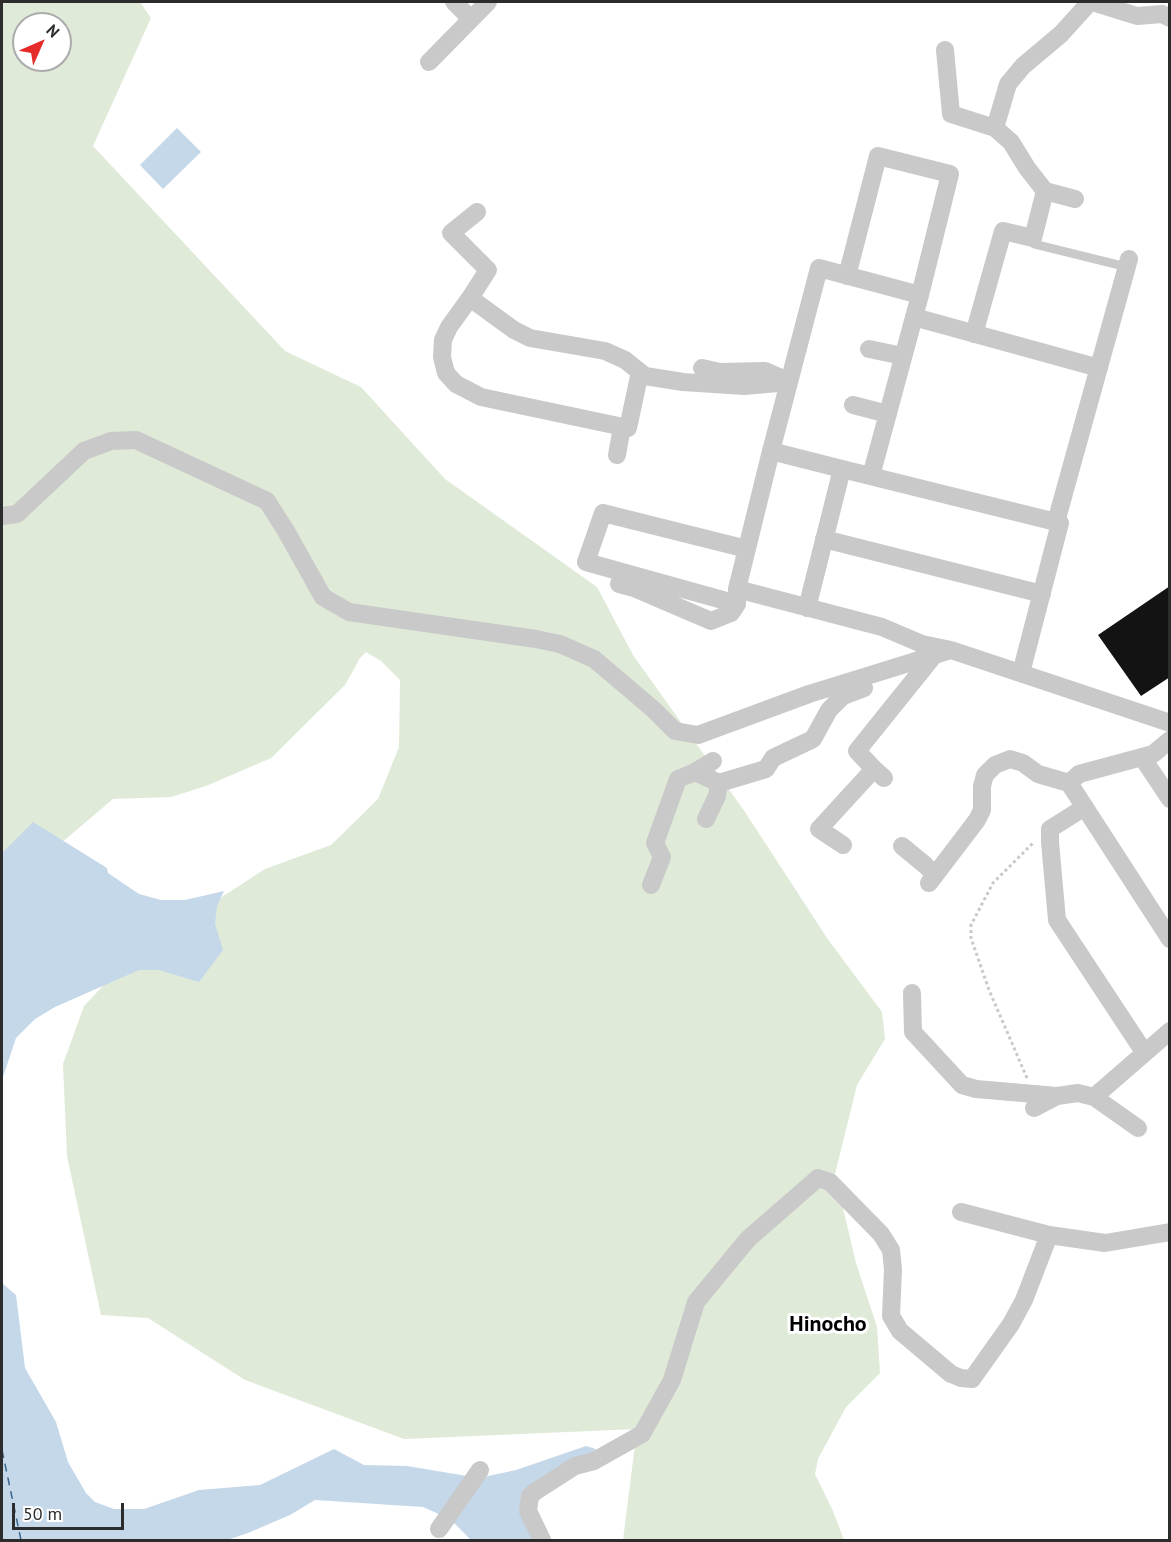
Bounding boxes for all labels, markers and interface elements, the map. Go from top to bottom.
north arrow [12,12,72,72]
text: N [43,20,64,41]
district label: Hinocho [789,1312,867,1338]
scale bar [15,1491,128,1529]
text: 50 m [23,1502,62,1525]

